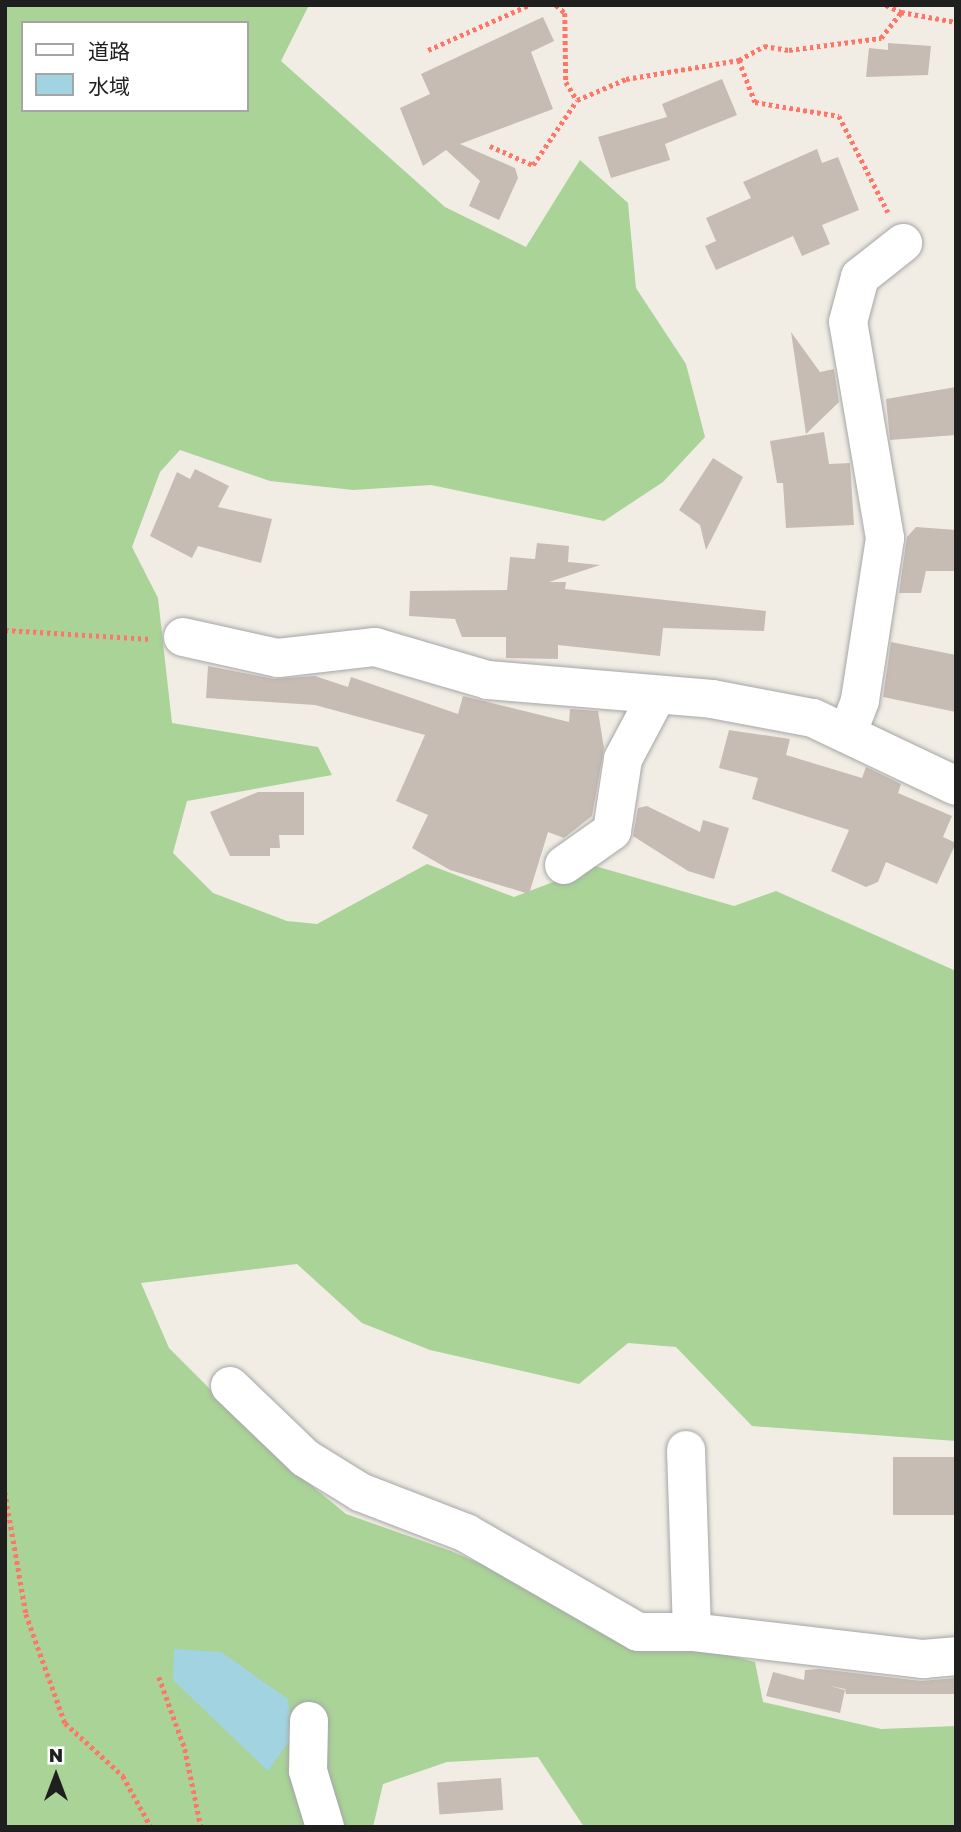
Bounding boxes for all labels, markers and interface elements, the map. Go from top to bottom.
legend [21,21,248,112]
text: 道路 [88,38,130,64]
text: 水域 [88,73,130,99]
north arrow [21,1741,91,1811]
text: N [49,1743,63,1766]

